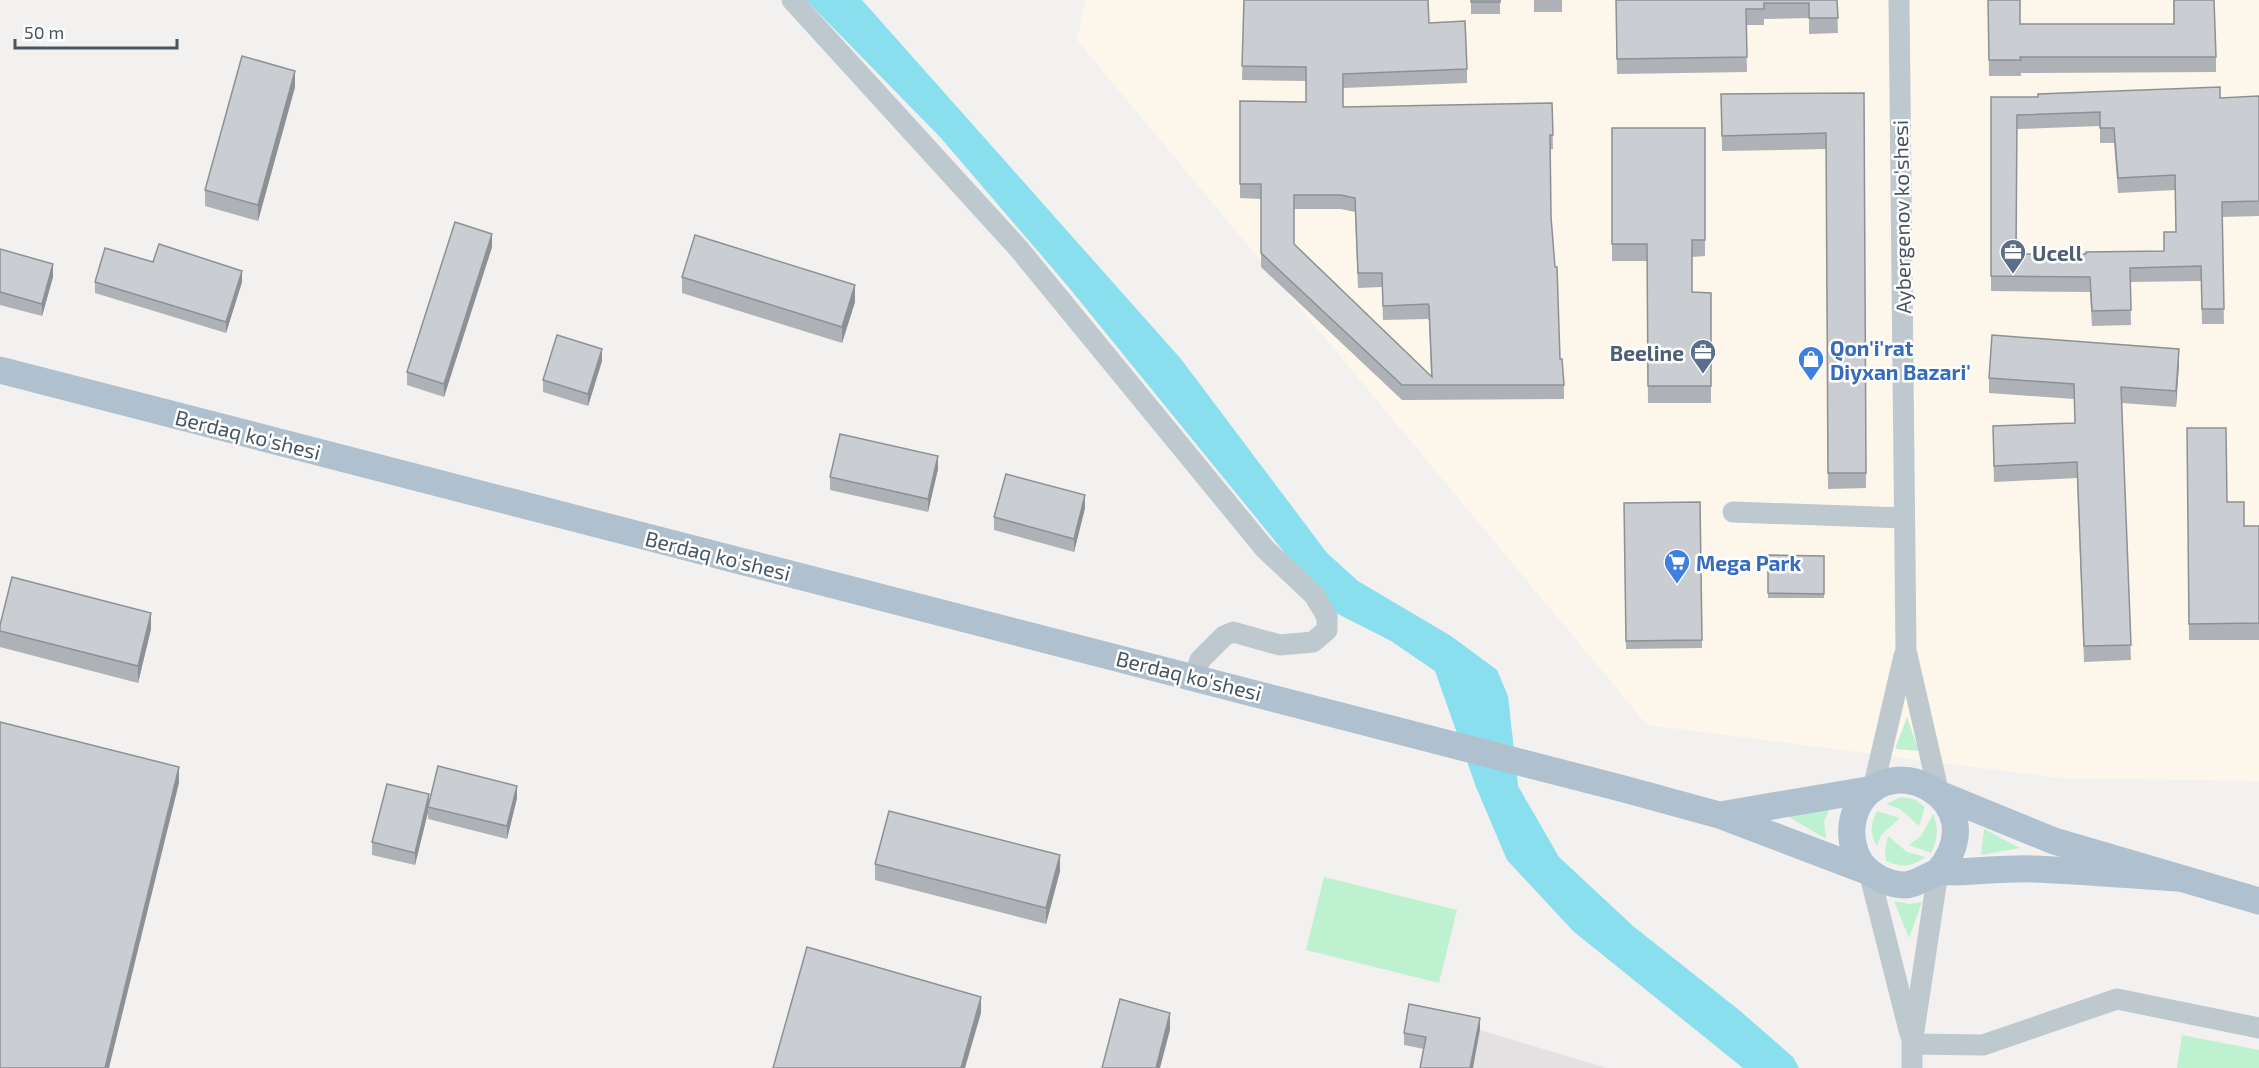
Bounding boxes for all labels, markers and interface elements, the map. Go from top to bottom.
scale bar [15,12,177,50]
text: 50 m [24,21,64,43]
street label: Aybergenov ko'shesi [1887,120,1915,314]
office icon: Ucell [1998,237,2028,275]
place label: Ucell [2032,240,2083,265]
place label: Qon'i'rat Diyxan Bazari' [1830,335,1971,385]
office icon: Beeline [1688,337,1718,375]
place label: Beeline [1610,340,1684,365]
shop icon: Qon'i'rat Diyxan Bazari' [1796,344,1826,382]
street label: Berdaq ko'shesi [173,404,323,464]
street label: Berdaq ko'shesi [643,525,793,585]
supermarket icon: Mega Park [1662,547,1692,585]
place label: Mega Park [1696,550,1801,575]
street label: Berdaq ko'shesi [1114,645,1264,705]

